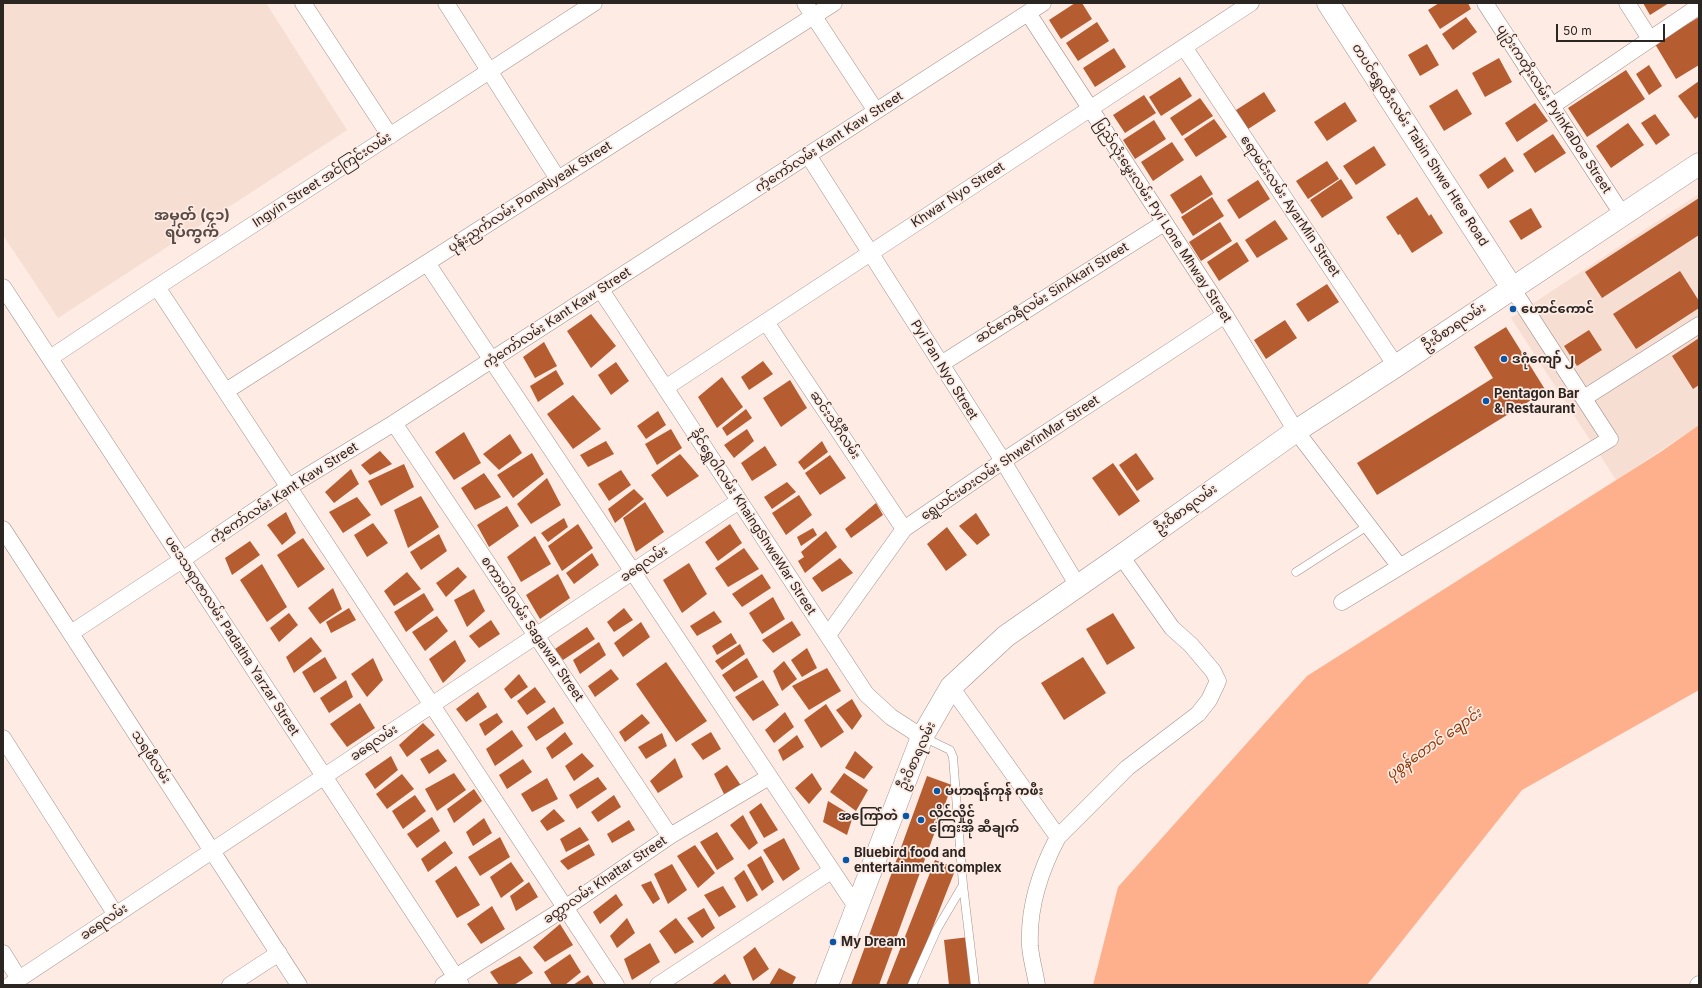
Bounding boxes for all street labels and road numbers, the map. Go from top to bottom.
street label: ပျဉ်းကတိုးလမ်း PyinKaDoe Street [1494,22,1614,196]
street label: တပင်ရွှေထီးလမ်း Tabin Shwe Htee Road [1348,41,1492,249]
street label: ကံ့ကော်လမ်း Kant Kaw Street [752,88,906,196]
street label: ပြည်လုံးမွှေးလမ်း Pyi Lone Mhway Street [1091,116,1235,326]
street label: Ingyin Street အင်ကြင်းလမ်း [250,129,394,231]
street label: ဧရာမင်းလမ်း AyarMin Street [1237,132,1343,280]
street label: ပုန်းညှက်လမ်း PoneNyeak Street [445,138,615,256]
street label: Khwar Nyo Street [908,159,1008,231]
street label: ဆင်ဧကရီလမ်း SinAkari Street [973,239,1131,347]
street label: ကံ့ကော်လမ်း Kant Kaw Street [480,264,634,372]
street label: ဦးဝိစာရလမ်း [1419,300,1489,354]
street label: Pyi Pan Nyo Street [907,317,981,423]
street label: ဆင်းသိင်္ဂီလမ်း [806,388,864,462]
street label: ရွှေယင်းမားလမ်း ShweYinMar Street [918,392,1102,524]
street label: ခိုင်ရွှေဝါလမ်း KhaingShweWar Street [687,426,819,618]
street label: ကံ့ကော်လမ်း Kant Kaw Street [207,439,361,547]
street label: ဦးဝိစာရလမ်း [1152,481,1220,537]
street label: ပဒေသရာဇာလမ်း Padatha Yarzar Street [162,533,302,739]
street label: ခရေလမ်း [617,543,671,585]
street label: စကားဝါလမ်း Sagawar Street [478,553,586,705]
street label: ဦးဝိစာရလမ်း [895,719,939,793]
street label: ခရေလမ်း [347,722,401,764]
street label: သရဖီလမ်း [128,727,174,787]
street label: ခတ္တာလမ်း Khattar Street [540,833,670,927]
street label: ခရေလမ်း [77,901,131,943]

